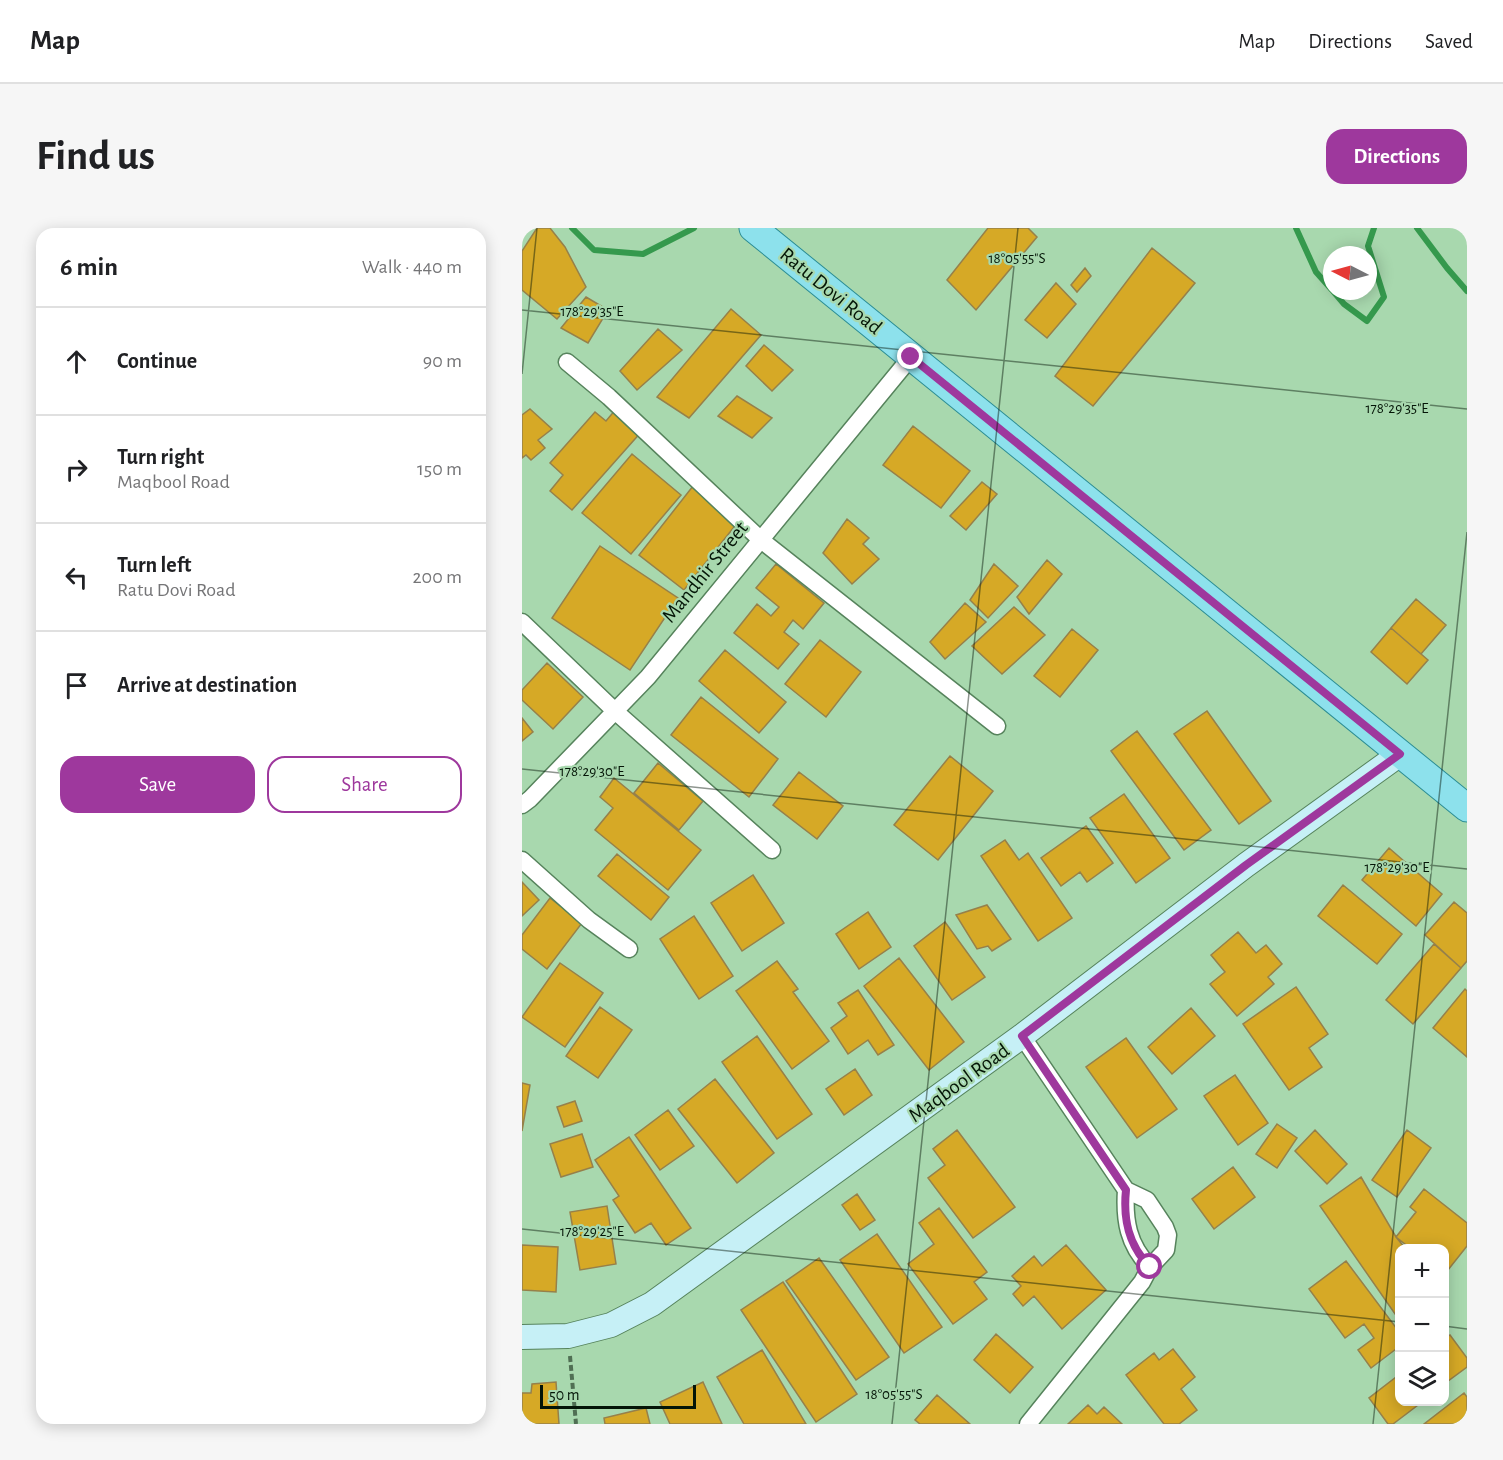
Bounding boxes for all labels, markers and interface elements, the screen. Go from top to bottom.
text: Map [30,27,80,55]
text: Map [1239,31,1275,52]
text: Directions [1308,31,1392,52]
text: Saved [1425,31,1473,52]
button: Directions [1326,129,1467,184]
text: Find us [36,135,155,177]
street label: Ratu Dovi Road [776,244,886,338]
north arrow [1323,246,1377,300]
text: 18°05'55"S [988,251,1046,266]
text: 6 min [60,254,118,280]
text: Walk · 440 m [362,257,462,277]
text: 178°29'35"E [560,304,624,319]
route end [897,343,923,369]
icon: ahead [60,345,93,378]
text: Continue [117,350,197,372]
text: 90 m [423,351,462,371]
text: 178°29'35"E [1365,401,1429,416]
text: Turn right [117,446,204,468]
icon: right [60,453,93,486]
text: 150 m [417,459,462,479]
text: Maqbool Road [117,472,230,492]
street label: Mandhir Street [658,517,752,626]
text: Turn left [117,554,191,576]
icon: left [60,561,93,594]
text: 200 m [412,567,462,587]
text: Ratu Dovi Road [117,580,236,600]
icon: arrive [60,669,93,702]
text: Arrive at destination [117,674,297,696]
button: Save [60,756,255,813]
button: Share [267,756,462,813]
text: 178°29'30"E [560,764,624,779]
text: 178°29'30"E [1365,860,1429,875]
street label: Maqbool Road [905,1040,1013,1126]
text: 178°29'25"E [560,1224,624,1239]
map controls [1395,1244,1449,1406]
button: + [1395,1244,1449,1298]
route start [1136,1253,1162,1279]
button: − [1395,1298,1449,1352]
button: layers [1395,1352,1449,1406]
scale bar [540,1382,696,1410]
text: 50 m [549,1387,580,1403]
text: 18°05'55"S [865,1387,923,1402]

